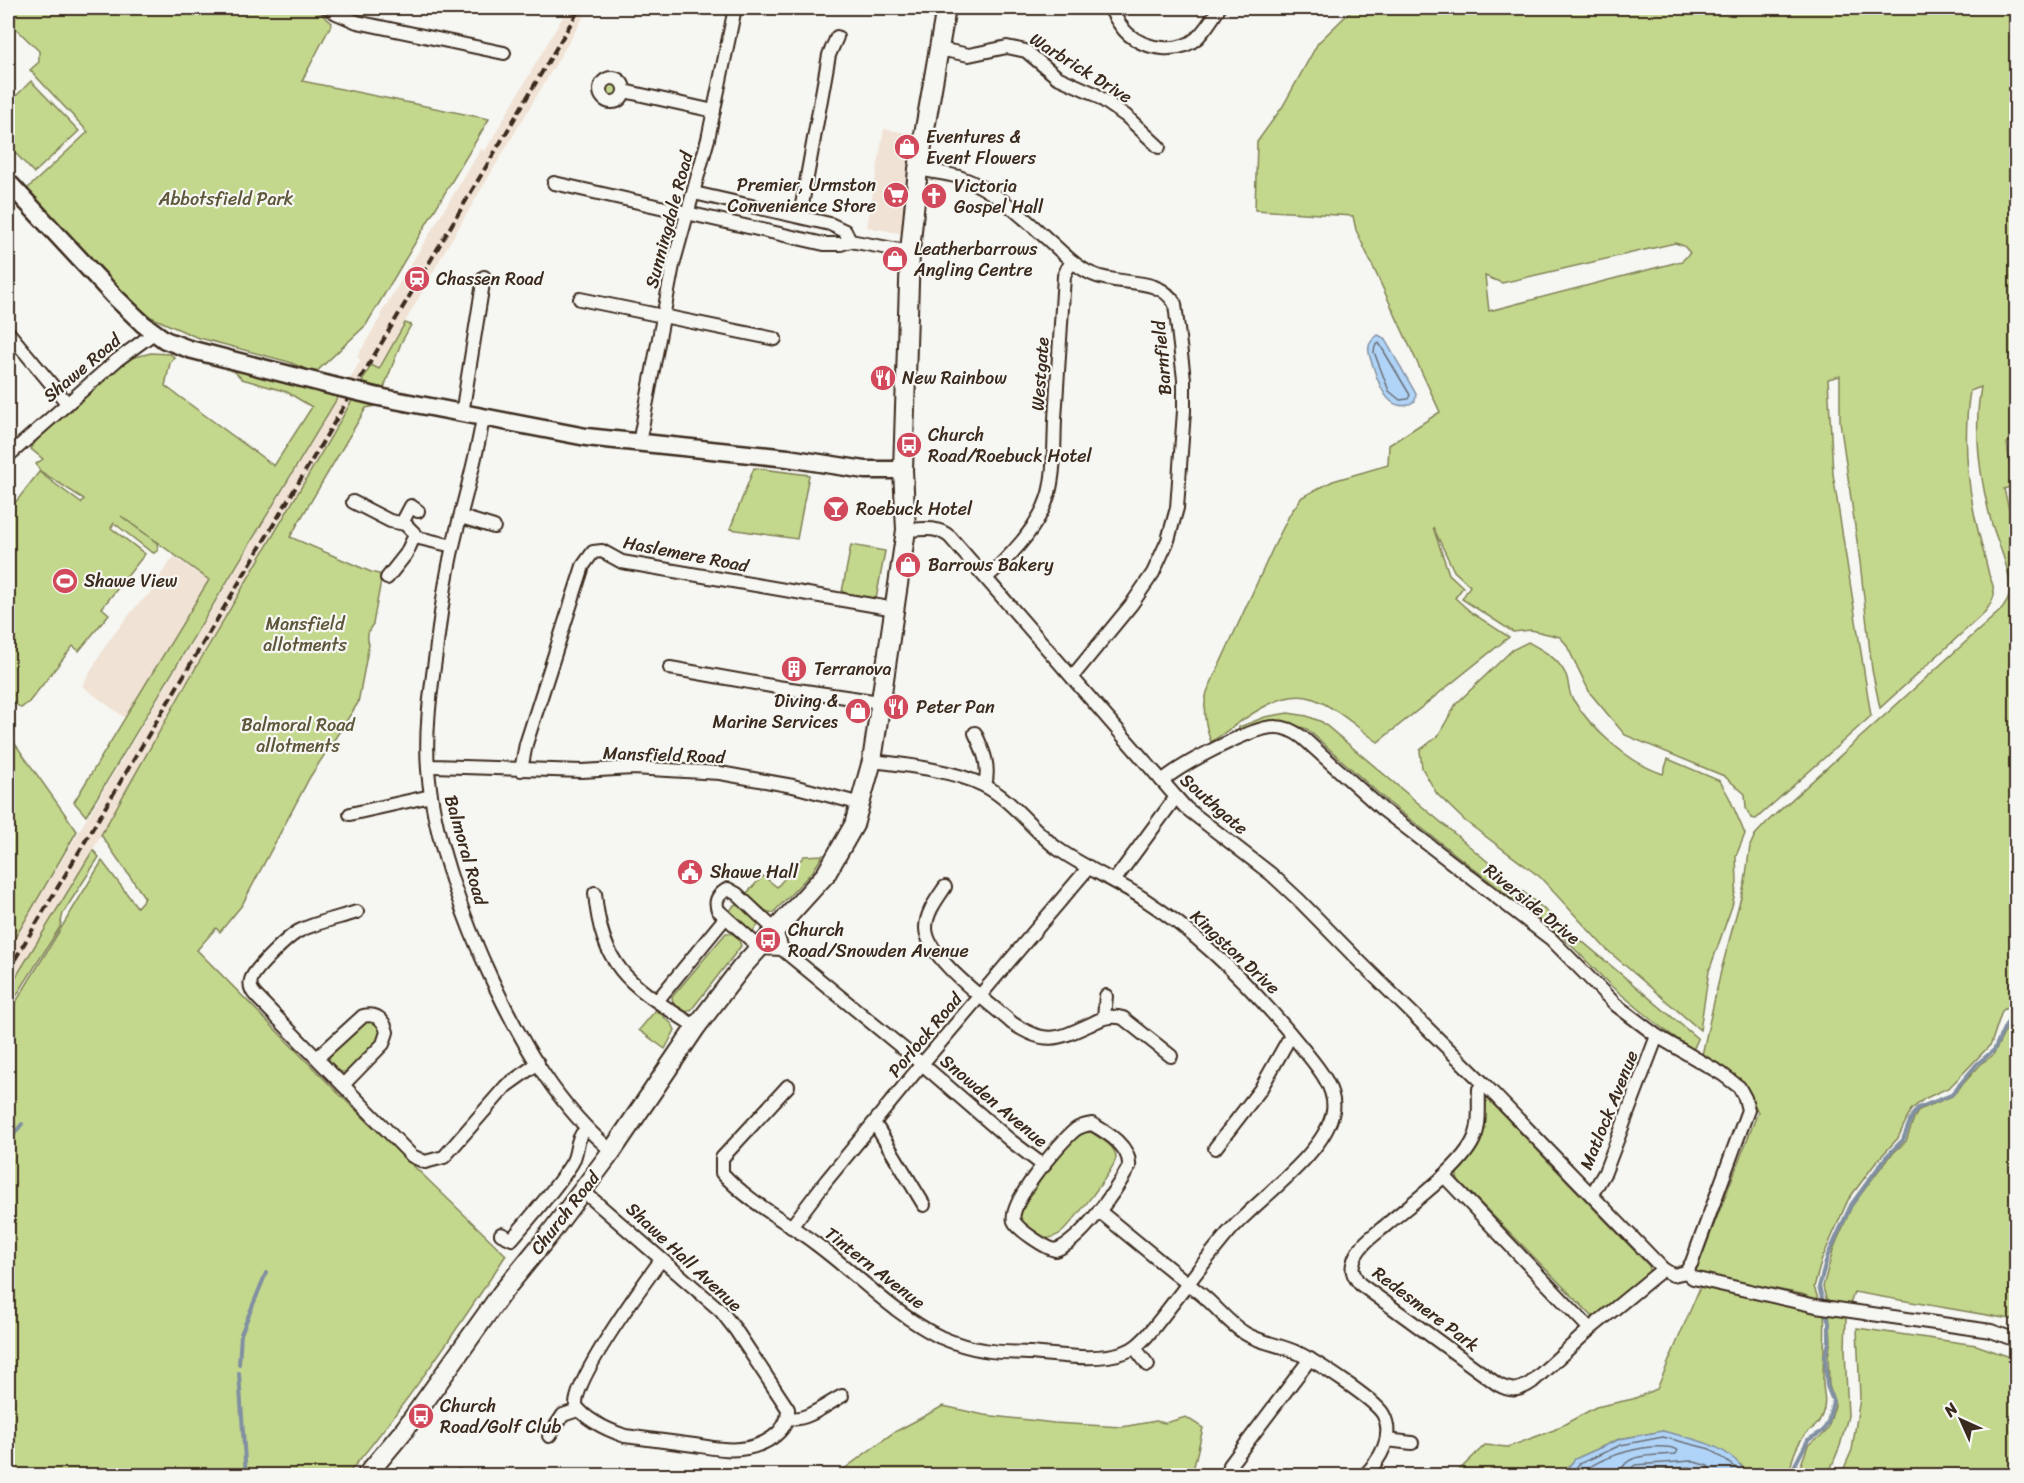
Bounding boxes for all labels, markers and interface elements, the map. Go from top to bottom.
street label: Warbrick Drive [1023,24,1139,112]
place label: Eventures & Event Flowers [926,121,1037,174]
shop icon: Eventures & Event Flowers [892,132,922,162]
street label: Sunningdale Road [635,147,703,292]
place label: Premier, Urmston Convenience Store [728,169,876,222]
place label: Victoria Gospel Hall [954,170,1044,223]
supermarket icon: Premier, Urmston Convenience Store [881,180,911,210]
church icon: Victoria Gospel Hall [919,181,949,211]
park label: Abbotsfield Park [158,183,294,215]
place label: Leatherbarrows Angling Centre [913,233,1038,286]
shop icon: Leatherbarrows Angling Centre [880,244,910,274]
place label: Chassen Road [436,263,545,295]
station icon: Chassen Road [402,264,432,294]
street label: Barnfield [1143,318,1181,397]
street label: Shawe Road [36,324,130,411]
street label: Westgate [1021,336,1059,412]
place label: New Rainbow [902,362,1007,394]
restaurant icon: New Rainbow [868,363,898,393]
place label: Church Road/Roebuck Hotel [928,419,1093,472]
bus stop icon: Church Road/Roebuck Hotel [894,430,924,460]
place label: Roebuck Hotel [856,493,973,525]
bar icon: Roebuck Hotel [821,494,851,524]
street label: Haslemere Road [621,526,753,582]
place label: Barrows Bakery [928,549,1054,581]
shop icon: Barrows Bakery [893,550,923,580]
place label: Shawe View [84,565,178,597]
sports icon: Shawe View [50,566,80,596]
park label: Mansfield allotments [263,608,347,661]
place label: Terranova [814,653,892,685]
building icon: Terranova [779,654,809,684]
place label: Diving & Marine Services [713,685,839,738]
place label: Peter Pan [916,691,995,723]
restaurant icon: Peter Pan [881,692,911,722]
shop icon: Diving & Marine Services [843,696,873,726]
park label: Balmoral Road allotments [241,709,356,762]
street label: Mansfield Road [603,737,727,773]
street label: Southgate [1172,765,1256,843]
street label: Balmoral Road [435,791,497,910]
street label: Riverside Drive [1477,855,1588,953]
place label: Shawe Hall [710,856,799,888]
public building icon: Shawe Hall [675,857,705,887]
street label: Kingston Drive [1182,901,1288,1003]
place label: Church Road/Snowden Avenue [788,914,969,967]
bus stop icon: Church Road/Snowden Avenue [753,925,783,955]
street label: Porlock Road [880,984,971,1085]
street label: Matlock Avenue [1570,1045,1648,1175]
street label: Snowden Avenue [933,1046,1055,1156]
street label: Church Road [522,1163,609,1262]
street label: Shawe Hall Avenue [618,1194,750,1320]
street label: Tintern Avenue [817,1218,933,1318]
street label: Redesmere Park [1365,1258,1487,1360]
place label: Church Road/Golf Club [440,1390,562,1443]
north arrow [1931,1390,1991,1450]
text: N [1936,1395,1966,1425]
bus stop icon: Church Road/Golf Club [406,1401,436,1431]

